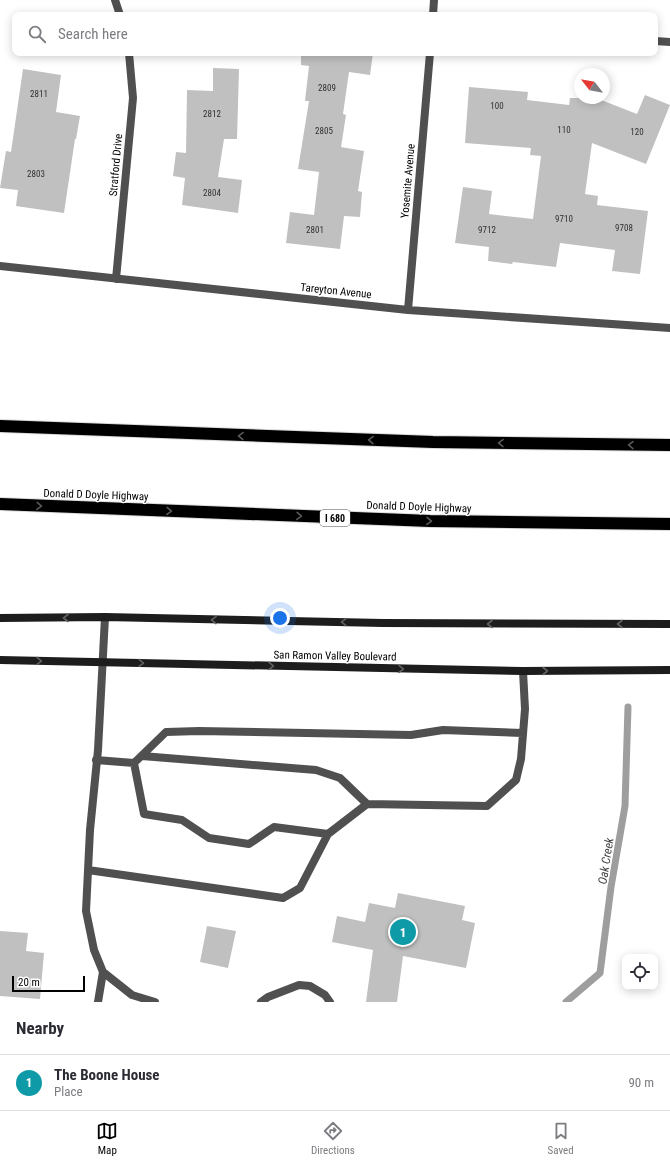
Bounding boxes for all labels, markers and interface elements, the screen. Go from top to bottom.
search box [12,12,658,56]
icon: search [26,23,48,45]
text: Search here [58,25,128,43]
north arrow [574,68,610,104]
house number: 2809 [318,83,336,93]
house number: 2811 [30,89,48,99]
house number: 100 [490,101,504,111]
house number: 2812 [203,109,221,119]
house number: 110 [557,125,571,135]
house number: 2805 [315,126,333,136]
house number: 120 [630,127,644,137]
street label: Stratford Drive [107,133,125,197]
street label: Yosemite Avenue [398,143,418,219]
house number: 2803 [27,169,45,179]
house number: 2804 [203,188,221,198]
house number: 9710 [555,214,573,224]
house number: 9708 [615,223,633,233]
house number: 2801 [306,225,324,235]
house number: 9712 [478,225,496,235]
street label: Tareyton Avenue [300,281,372,301]
one-way arrow [238,432,244,440]
one-way arrow [368,436,374,445]
one-way arrow [498,439,504,447]
one-way arrow [628,440,634,449]
street label: Donald D Doyle Highway [43,487,149,503]
street label: Donald D Doyle Highway [366,499,472,515]
one-way arrow [36,502,42,510]
one-way arrow [166,507,172,516]
road number: I 680 [320,510,350,526]
one-way arrow [296,512,302,521]
one-way arrow [426,517,432,525]
your location [270,608,290,628]
one-way arrow [63,614,69,622]
one-way arrow [211,616,217,624]
one-way arrow [341,618,347,627]
one-way arrow [487,620,493,628]
one-way arrow [617,620,623,628]
street label: San Ramon Valley Boulevard [273,648,397,664]
one-way arrow [36,657,42,665]
one-way arrow [138,659,144,667]
one-way arrow [268,662,274,670]
one-way arrow [398,665,404,673]
one-way arrow [542,667,548,675]
water label: Oak Creek [595,836,617,885]
pin: 1 [390,917,416,947]
map controls [622,954,658,990]
button: locate [622,954,658,990]
scale bar [12,974,85,993]
text: 20 m [18,976,40,989]
text: Nearby [16,1018,64,1038]
text: The Boone House [54,1066,160,1084]
text: 1 [26,1075,32,1090]
text: 90 m [628,1075,654,1090]
text: Place [54,1084,83,1099]
tab: Map [96,1120,118,1157]
tab: Directions [311,1120,355,1157]
tab: Saved [548,1120,574,1157]

